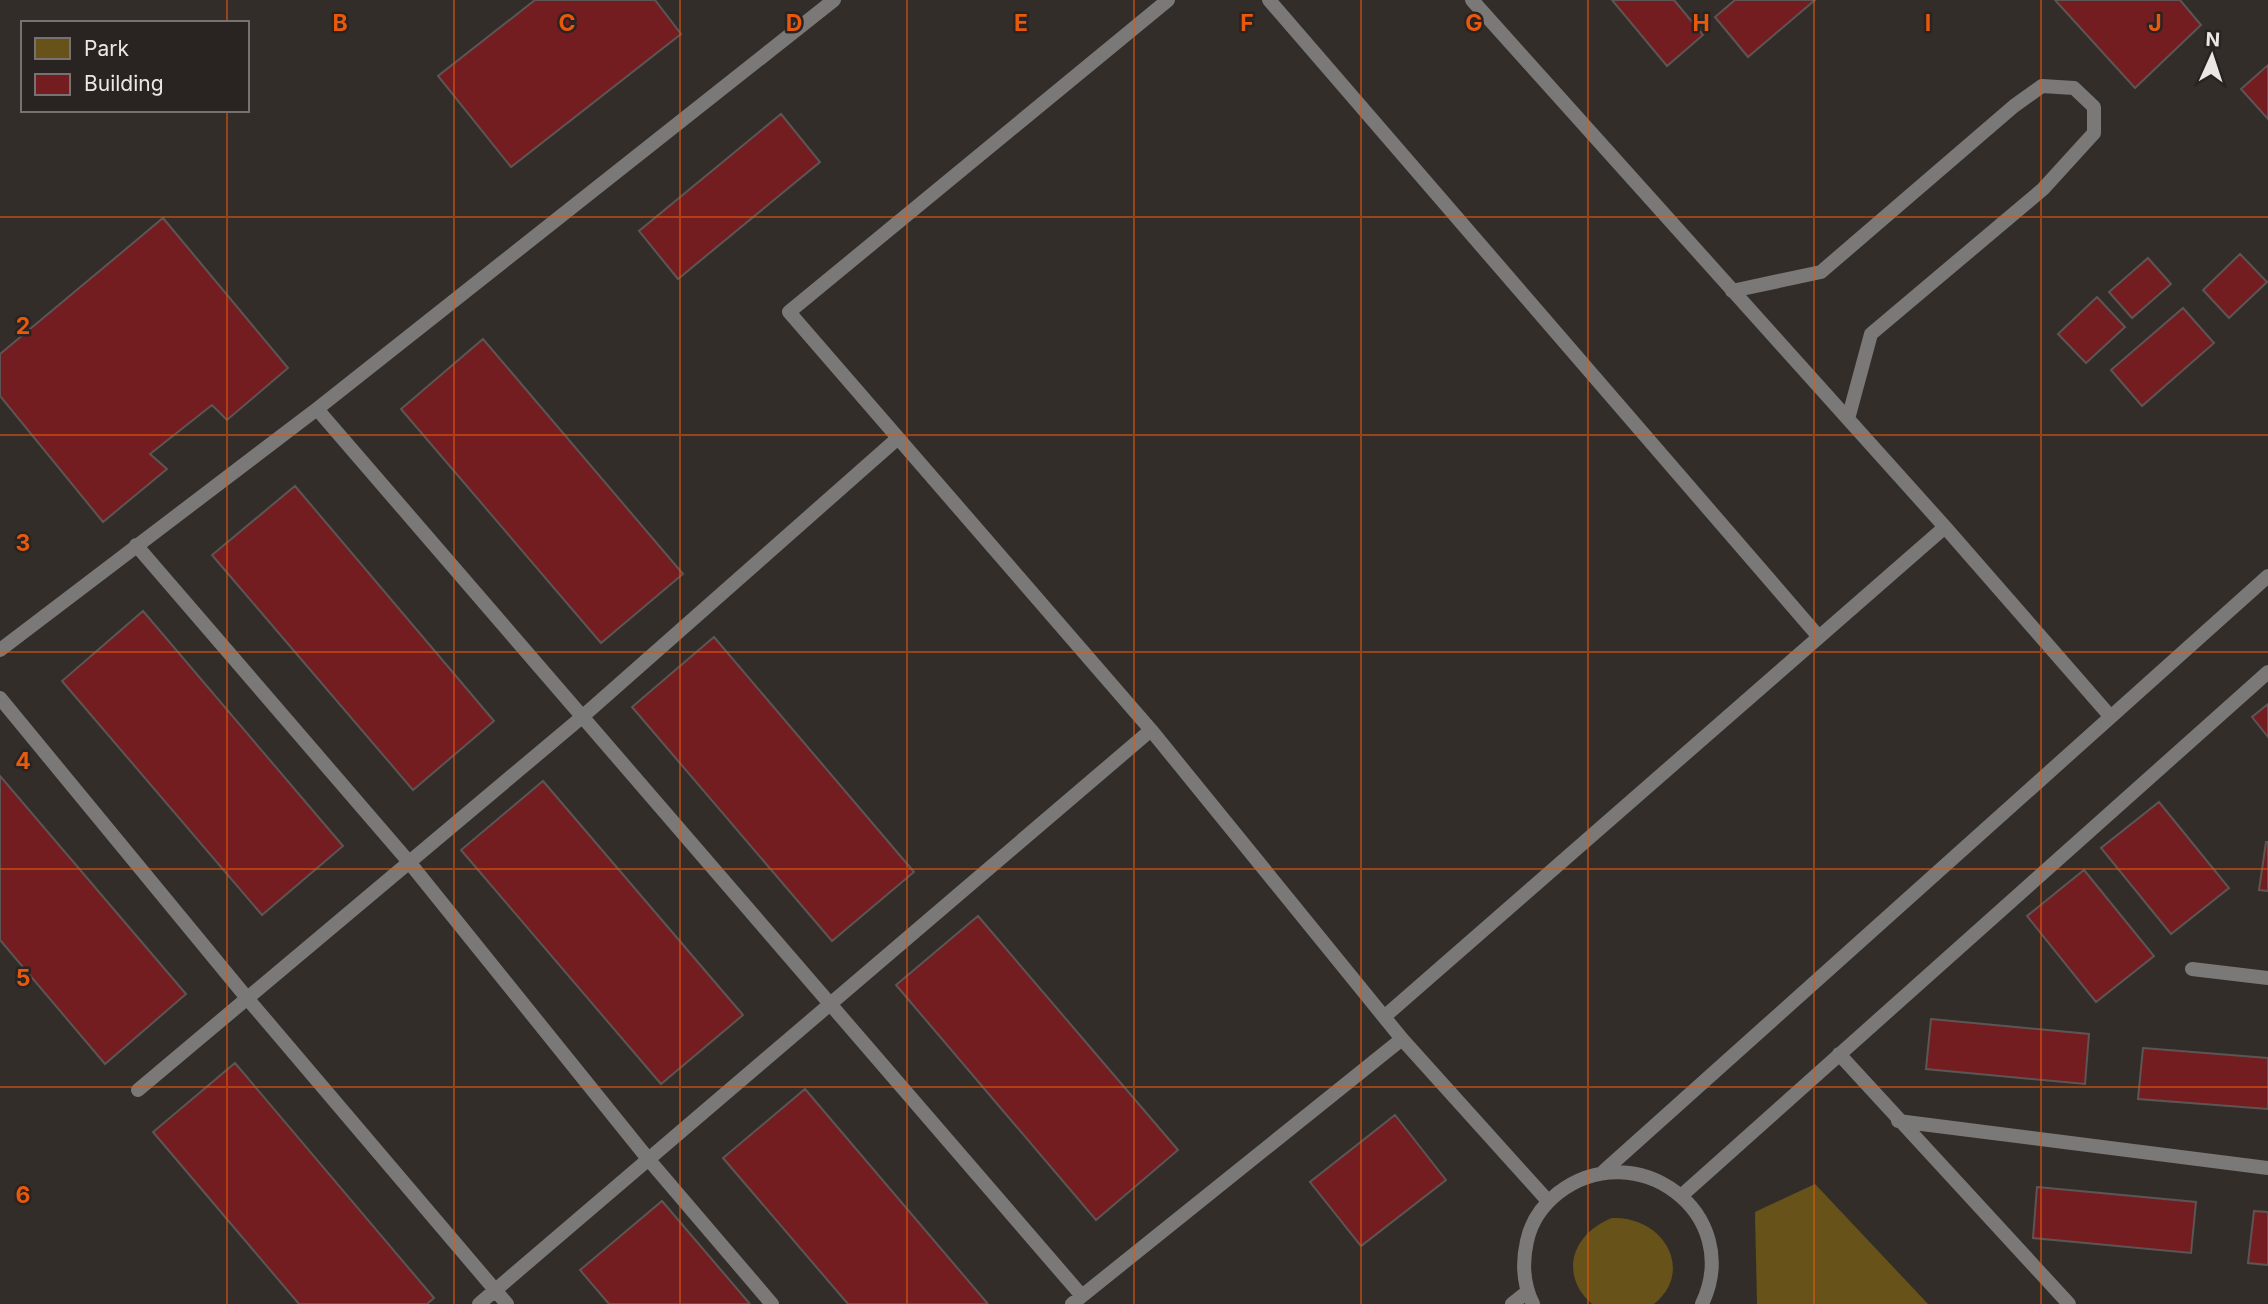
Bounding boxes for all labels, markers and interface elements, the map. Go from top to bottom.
text: B [332,9,348,37]
text: C [558,9,576,37]
text: D [786,9,802,37]
text: E [1014,9,1028,37]
text: F [1240,9,1254,37]
text: G [1465,9,1483,37]
text: H [1692,9,1710,37]
text: I [1925,9,1931,37]
text: J [2148,9,2162,37]
legend [21,21,248,112]
north arrow [2177,21,2247,91]
text: N [2205,28,2221,51]
text: Park [84,36,129,61]
text: Building [84,71,164,96]
text: 2 [16,312,30,340]
text: 3 [16,529,30,557]
text: 4 [15,747,31,775]
text: 5 [16,964,30,992]
text: 6 [16,1181,30,1209]

